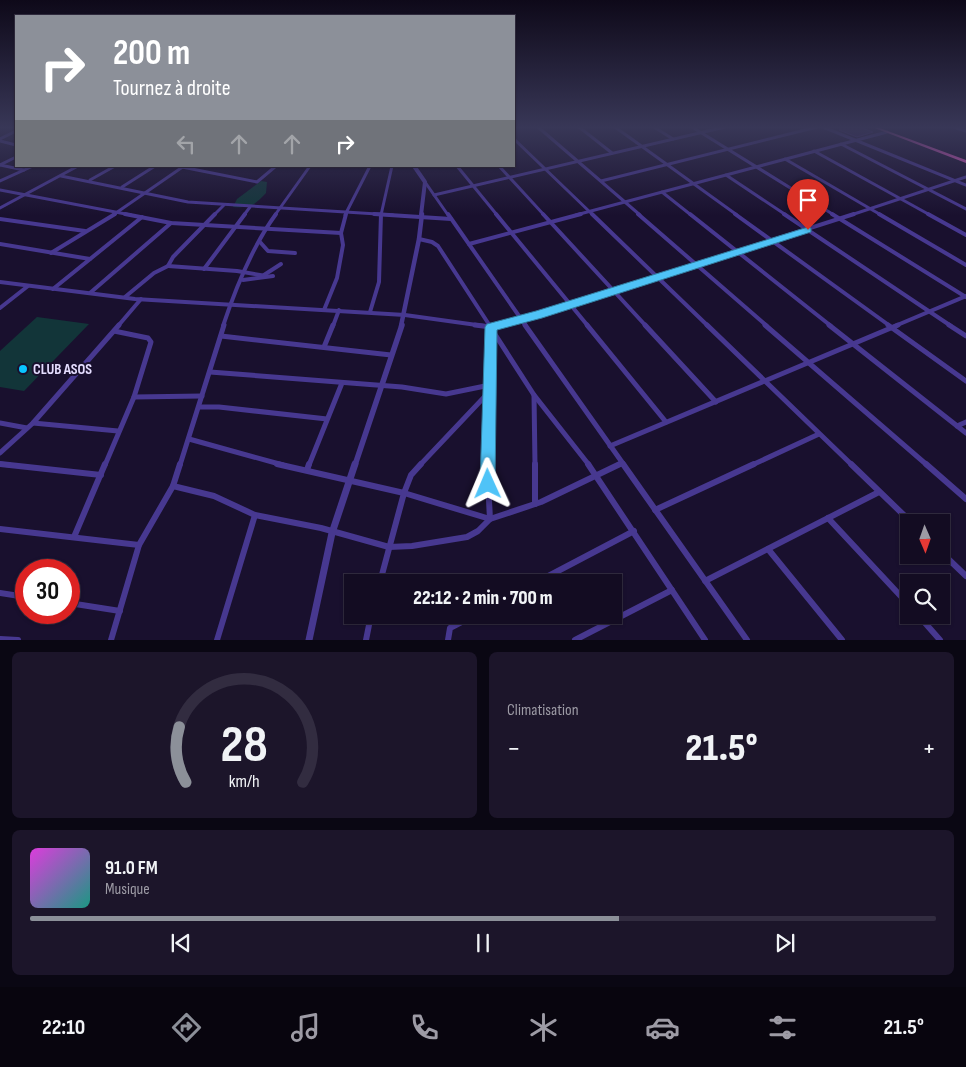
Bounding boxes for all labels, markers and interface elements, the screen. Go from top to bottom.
text: 200 m [113,32,190,75]
icon: right [30,35,95,100]
text: Tournez à droite [113,75,230,102]
icon: left [172,130,200,158]
icon: ahead [225,130,253,158]
icon: ahead [278,130,306,158]
icon: right [331,130,359,158]
pin [787,179,829,230]
icon: arrive [794,186,822,214]
place label: CLUB ASOS [33,360,92,379]
marker: CLUB ASOS [17,363,29,375]
position arrow [461,457,513,509]
north arrow [900,514,950,564]
map controls [900,514,950,624]
speed limit sign: 30 [15,559,80,624]
button: search [900,574,950,624]
text: 22:12 · 2 min · 700 m [413,587,553,610]
text: Climatisation [507,701,579,720]
text: 28 [221,714,268,777]
text: 21.5° [685,726,758,771]
text: − [507,732,521,765]
text: + [922,732,936,765]
text: km/h [229,771,260,792]
text: 91.0 FM [105,857,158,880]
text: Musique [105,880,150,899]
icon: previous [167,929,195,957]
icon: pause [469,929,497,957]
icon: next [771,929,799,957]
icon: directions [169,1010,204,1045]
icon: music [288,1010,323,1045]
icon: phone [407,1010,442,1045]
icon: climate [526,1010,561,1045]
icon: car [645,1010,680,1045]
icon: filters [765,1010,800,1045]
text: 22:10 [42,1014,85,1041]
text: 21.5° [884,1014,924,1041]

